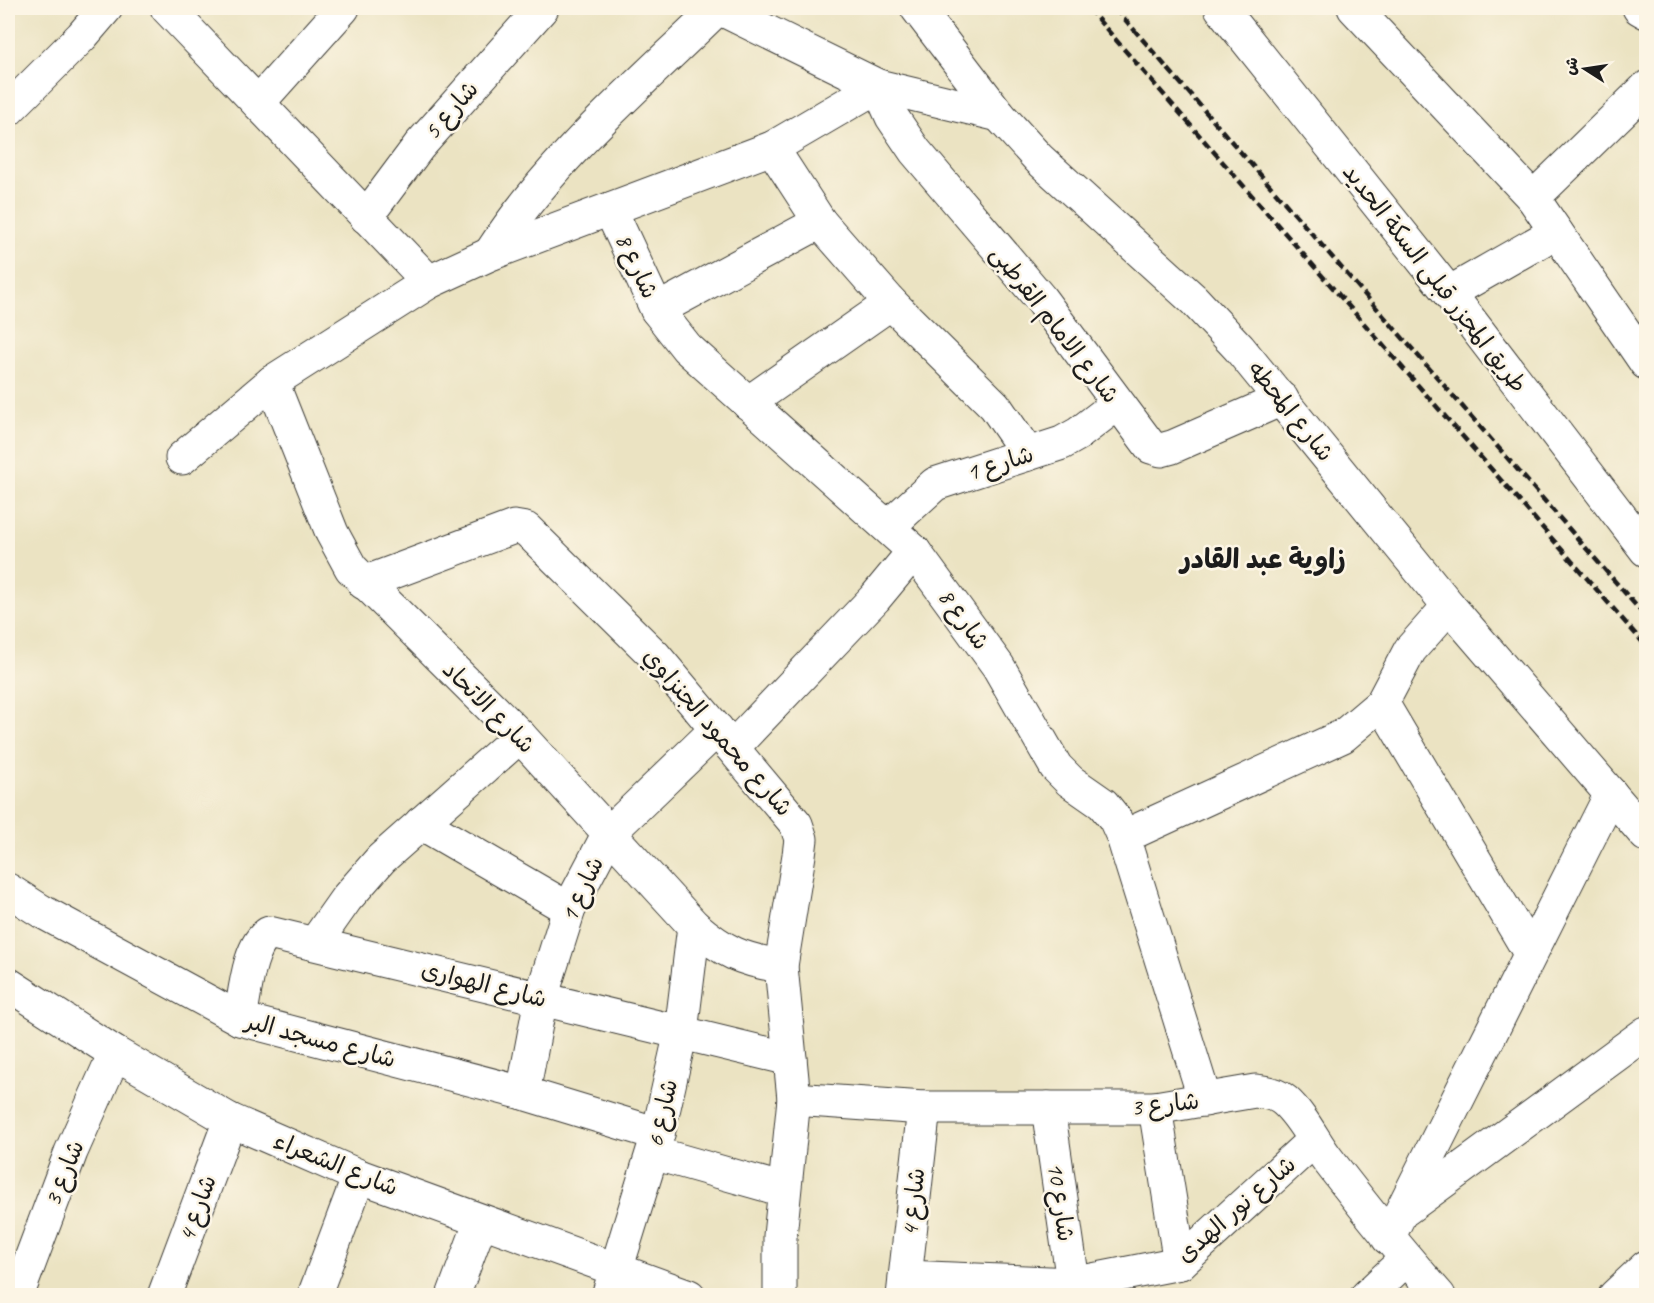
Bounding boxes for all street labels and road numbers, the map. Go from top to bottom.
street label: شارع 5 [417,74,486,147]
street label: طريق المجزر قبلى السكة الحديد [1336,157,1534,399]
street label: شارع 8 [607,229,665,304]
street label: شارع الامام القرطبى [982,239,1126,411]
street label: شارع المحطه [1240,355,1341,469]
street label: شارع 1 [963,439,1038,489]
street label: شارع 8 [930,582,996,657]
street label: شارع محمود الجنزاوي [635,642,799,824]
street label: شارع الاتحاد [435,654,542,761]
street label: شارع 1 [554,852,612,927]
street label: شارع الهوارى [418,954,550,1016]
street label: شارع مسجد البر [240,1005,399,1076]
street label: شارع 6 [640,1076,686,1150]
street label: شارع 3 [1129,1085,1201,1124]
street label: شارع الشعراء [269,1125,403,1204]
street label: شارع 3 [37,1136,93,1211]
street label: شارع نور الهدى [1170,1149,1303,1270]
street label: شارع 10 [1039,1161,1081,1244]
street label: شارع 4 [894,1166,933,1238]
street label: شارع 4 [171,1171,225,1246]

